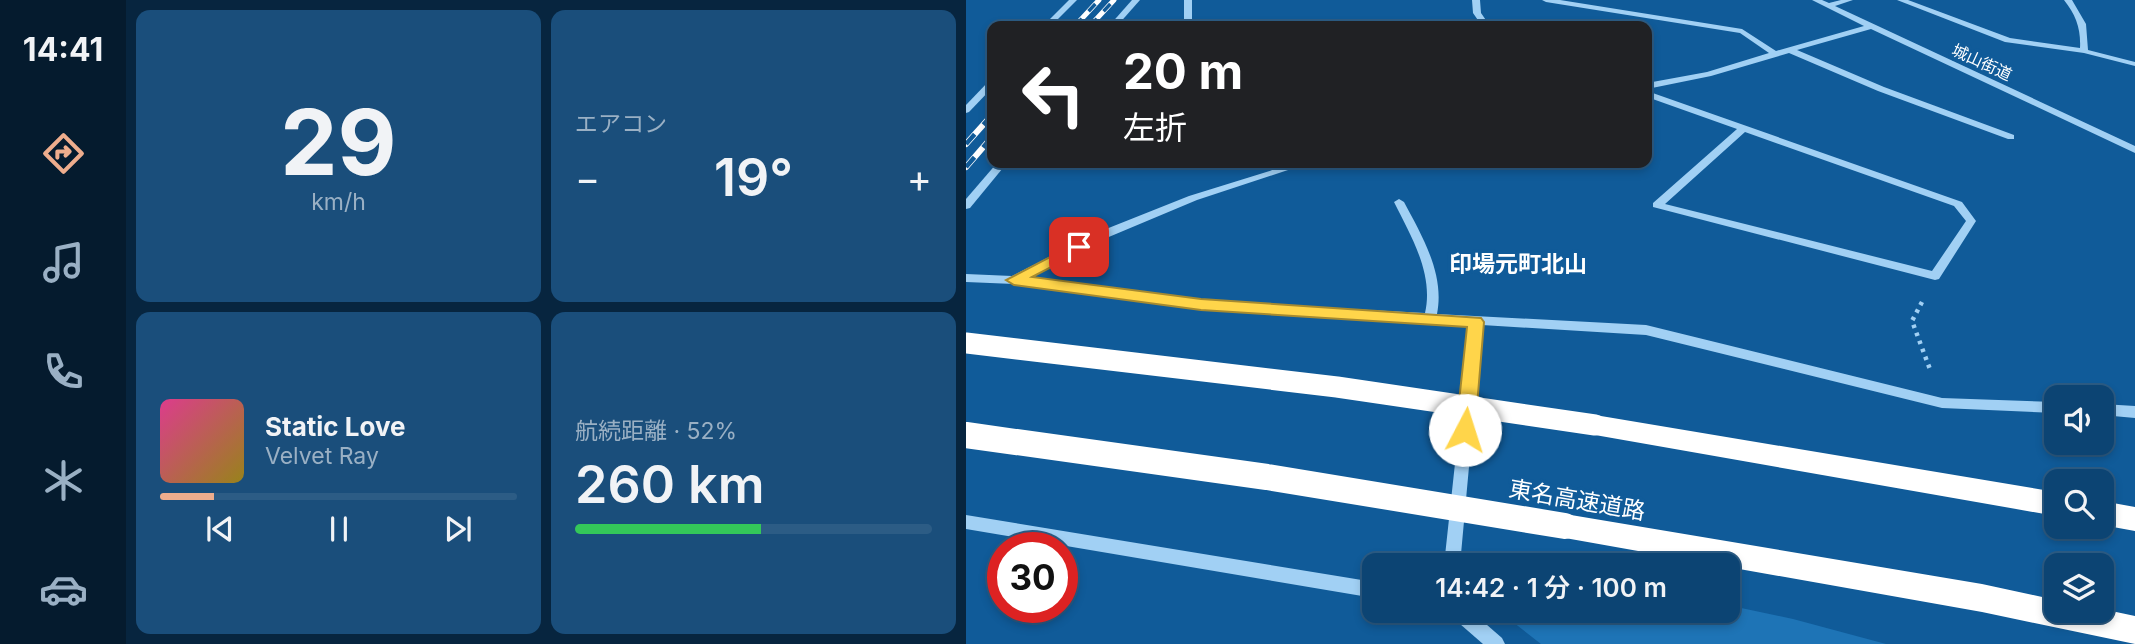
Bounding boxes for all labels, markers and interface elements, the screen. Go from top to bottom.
text: 14:41 [23,30,103,69]
street label: 城山街道 [1949,39,2015,85]
text: 20 m [1123,42,1243,101]
icon: left [1008,49,1099,140]
text: 29 [280,87,397,197]
text: 左折 [1123,108,1187,147]
text: エアコン [575,110,667,138]
icon: directions [39,129,88,178]
text: 19° [714,146,793,209]
text: − [575,155,600,201]
text: + [907,155,932,201]
text: km/h [311,188,366,216]
pin [1049,217,1109,277]
icon: arrive [1060,228,1098,266]
icon: music [39,238,88,287]
district label: 印場元町北山 [1449,250,1587,278]
icon: phone [39,347,88,396]
map controls [2044,385,2114,623]
button: sound [2044,385,2114,455]
position arrow [1428,393,1502,467]
text: Static Love [265,411,406,442]
text: 航続距離 · 52% [575,417,737,445]
text: Velvet Ray [265,442,379,470]
text: 260 km [575,453,765,516]
icon: climate [39,456,88,505]
button: search [2044,469,2114,539]
street label: 東名高速道路 [1507,474,1647,526]
icon: previous [201,510,239,548]
icon: pause [320,510,358,548]
icon: next [439,510,477,548]
speed limit sign: 30 [987,532,1078,623]
button: layers [2044,553,2114,623]
icon: car [39,565,88,614]
text: 14:42 · 1 分 · 100 m [1435,572,1667,603]

